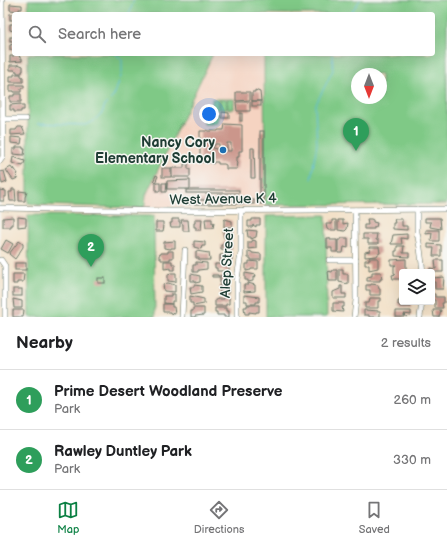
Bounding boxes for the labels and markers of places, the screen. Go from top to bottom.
pin: 1 [343,118,369,151]
place label: Nancy Cory Elementary School [95,134,216,167]
marker: Nancy Cory Elementary School [218,145,228,155]
pin: 2 [78,234,104,267]

